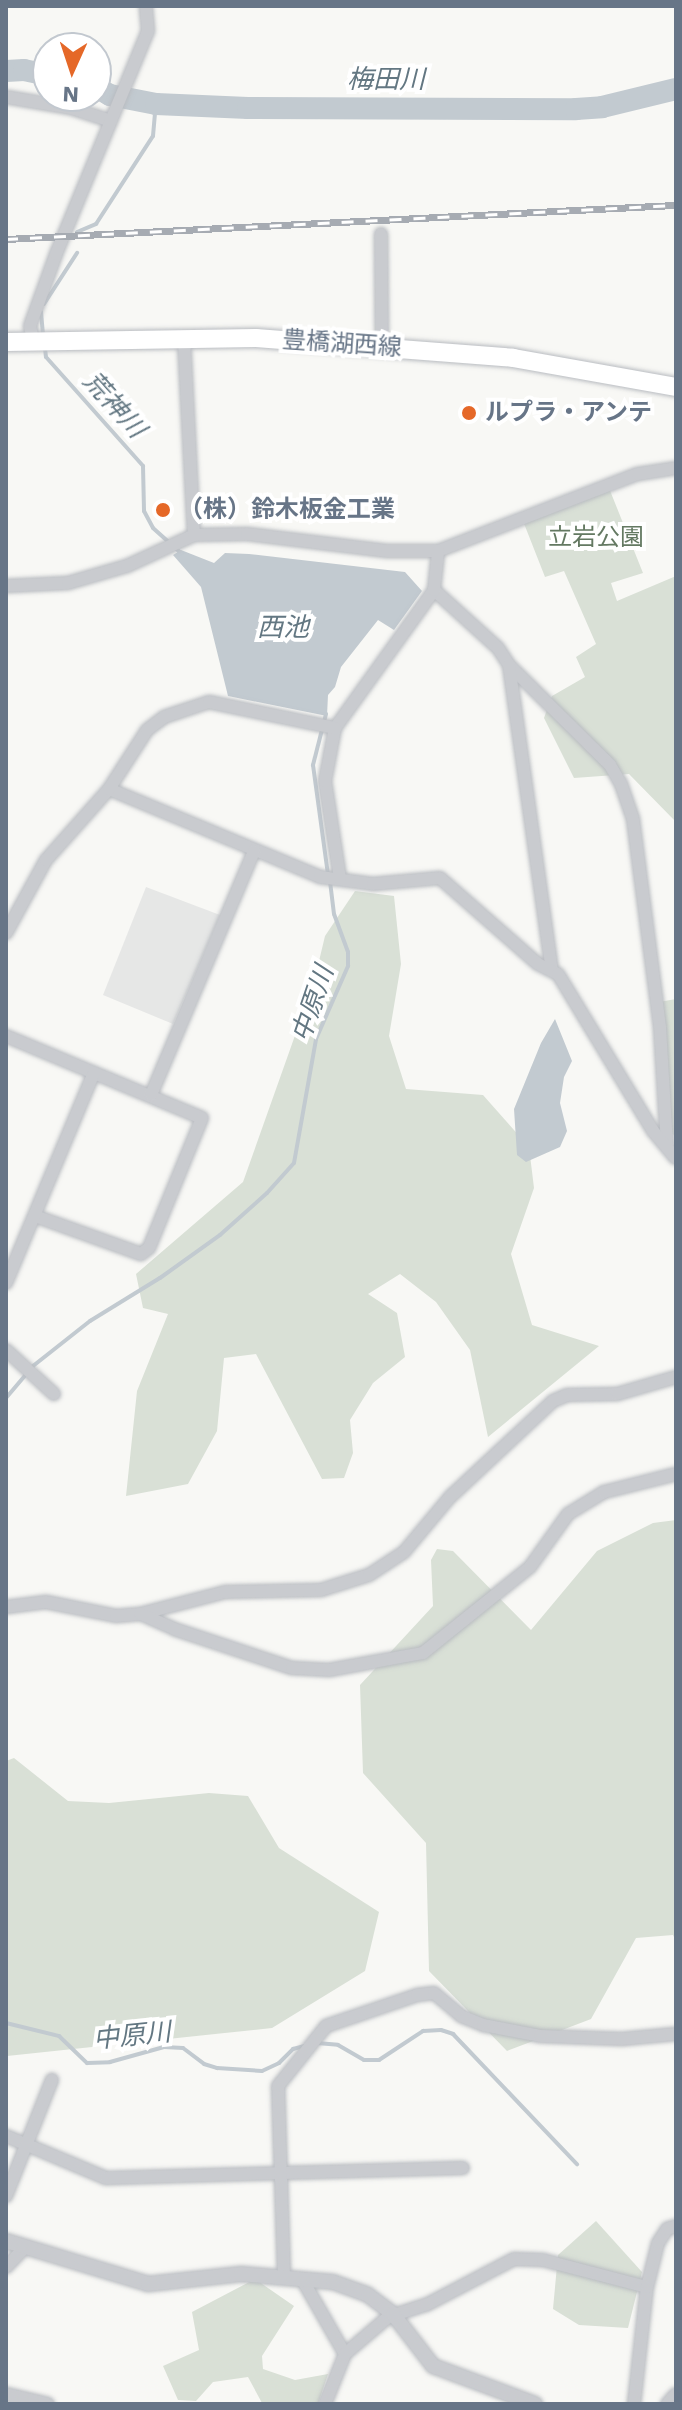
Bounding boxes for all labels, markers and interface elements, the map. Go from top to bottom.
north arrow [32,32,112,112]
water label: 梅田川 [347,64,425,96]
text: N [62,82,80,107]
street label: 豊橋湖西線 [281,325,403,363]
water label: 荒神川 [76,366,152,444]
place label: ルプラ・アンテ [485,399,653,427]
marker: ルプラ・アンテ [460,404,478,422]
place label: （株）鈴木板金工業 [179,496,395,524]
marker: （株）鈴木板金工業 [154,501,172,519]
park label: 立岩公園 [548,524,644,552]
water label: 西池 [257,612,309,644]
water label: 中原川 [286,962,340,1046]
water label: 中原川 [92,2016,172,2056]

